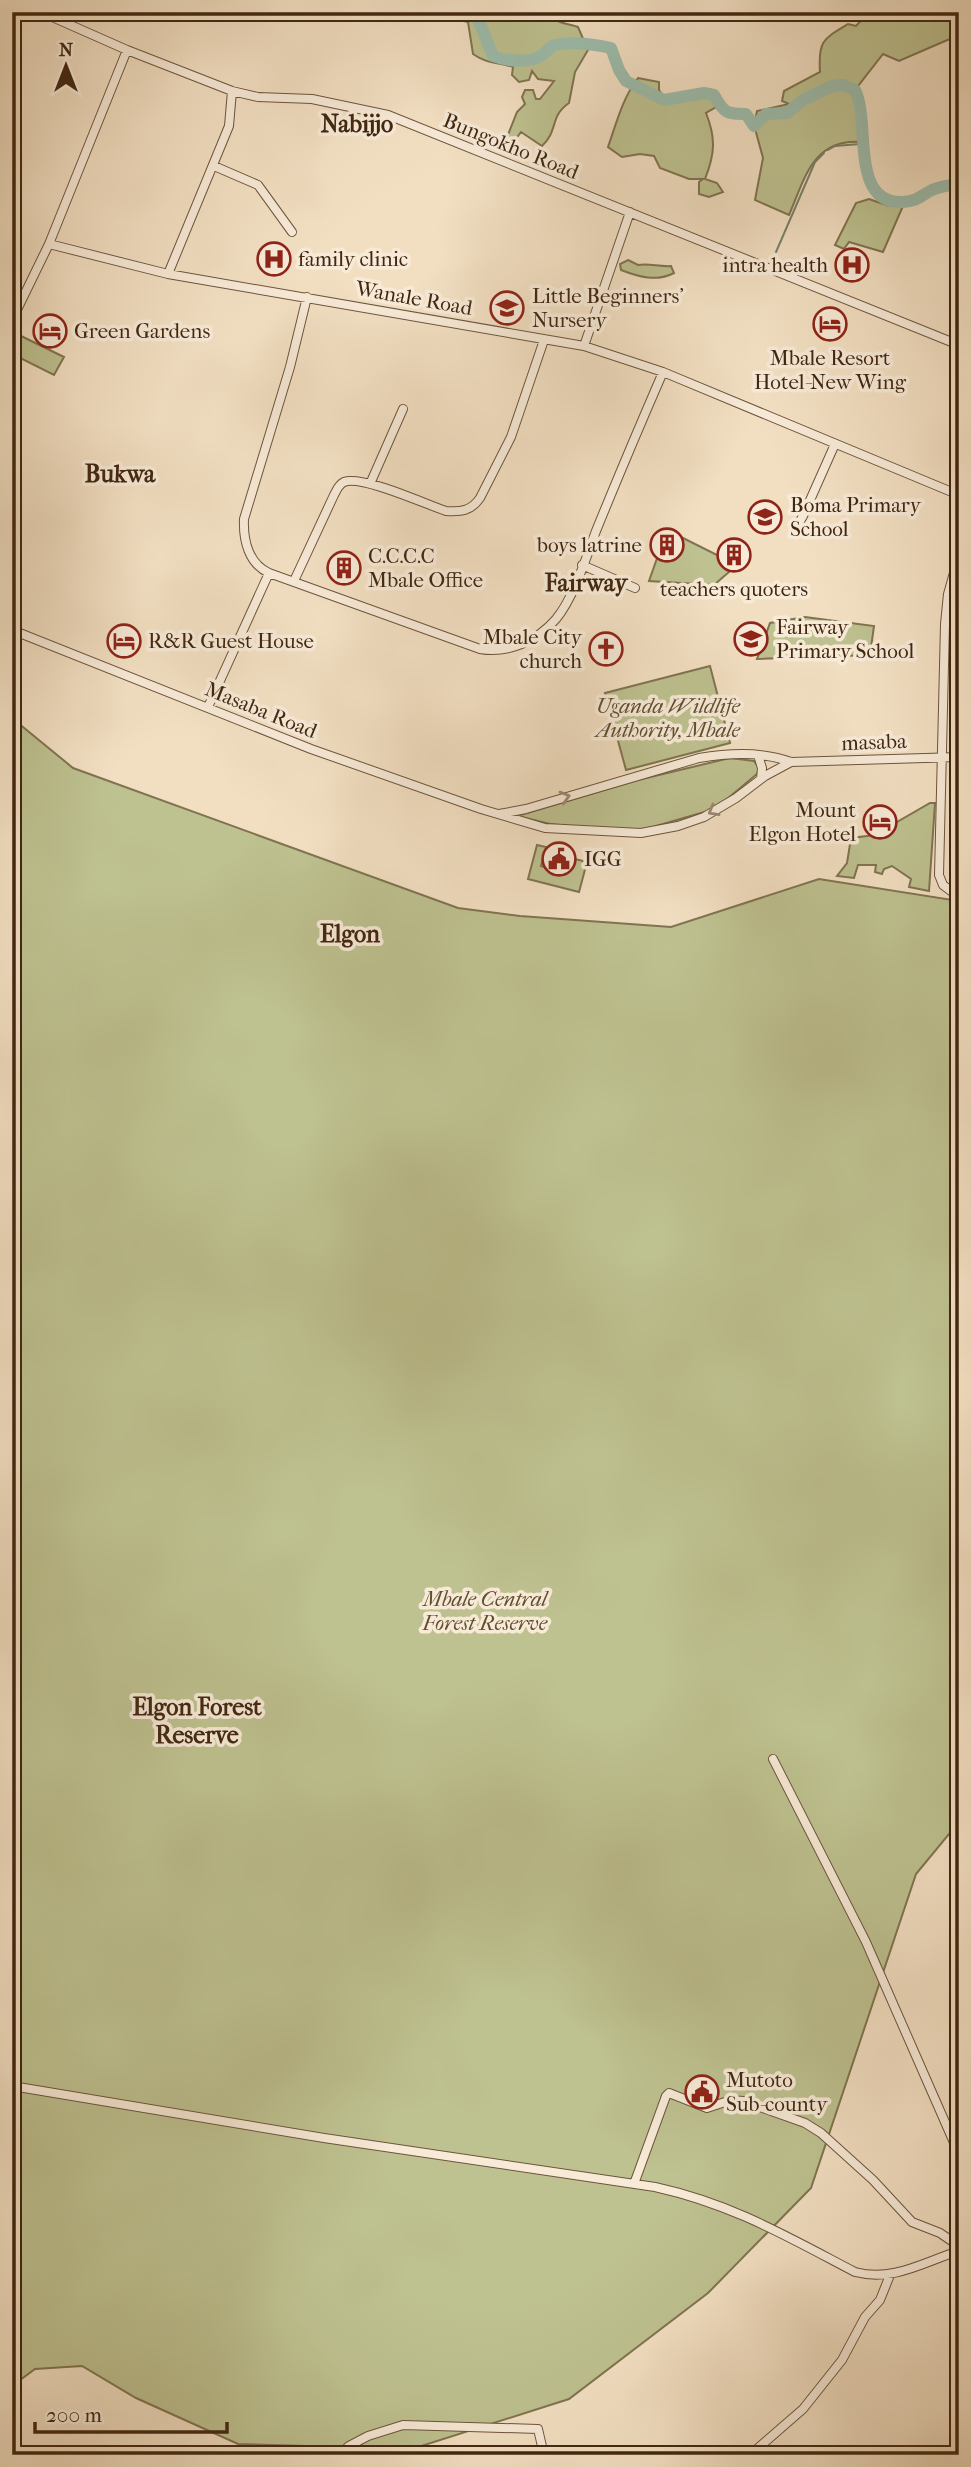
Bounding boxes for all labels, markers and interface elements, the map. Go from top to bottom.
north arrow [32,32,102,102]
text: N [59,39,74,61]
street label: Bungokho Road [440,108,583,184]
district label: Nabijjo [321,110,393,138]
hospital icon: family clinic [255,240,293,278]
hospital icon: intra health [833,246,871,284]
place label: family clinic [298,247,408,271]
place label: intra health [722,253,828,277]
street label: Wanale Road [353,276,475,320]
place label: Little Beginners' Nursery [532,284,684,332]
school or university icon: Little Beginners' Nursery [488,289,526,327]
hotel icon: Mbale Resort Hotel-New Wing [811,305,849,343]
hotel icon: Green Gardens [31,312,69,350]
place label: Green Gardens [74,319,210,343]
place label: Mbale Resort Hotel-New Wing [754,346,907,394]
district label: Bukwa [85,460,156,488]
place label: Boma Primary School [790,493,922,541]
school or university icon: Boma Primary School [746,498,784,536]
building icon: boys latrine [648,526,686,564]
place label: boys latrine [536,533,642,557]
building icon: teachers quoters [715,536,753,574]
place label: C.C.C.C Mbale Office [368,544,483,592]
building icon: C.C.C.C Mbale Office [325,549,363,587]
district label: Fairway [544,569,628,597]
place label: teachers quoters [660,577,808,601]
place label: Fairway Primary School [776,615,914,663]
school or university icon: Fairway Primary School [732,620,770,658]
hotel icon: R&R Guest House [105,622,143,660]
place label: Mbale City church [483,625,583,673]
place label: R&R Guest House [148,629,314,653]
church icon: Mbale City church [587,630,625,668]
street label: Masaba Road [202,677,321,744]
park label: Uganda Wildlife Authority, Mbale [593,694,741,742]
street label: masaba [841,729,907,755]
one-way arrow [559,790,571,805]
place label: Mount Elgon Hotel [749,798,857,846]
one-way arrow [708,803,720,816]
hotel icon: Mount Elgon Hotel [861,803,899,841]
public building icon: IGG [540,840,578,878]
place label: IGG [584,847,622,871]
district label: Elgon [320,920,381,948]
park label: Mbale Central Forest Reserve [421,1587,550,1635]
district label: Elgon Forest Reserve [132,1693,262,1749]
place label: Mutoto Sub-county [726,2068,828,2116]
public building icon: Mutoto Sub-county [683,2073,721,2111]
scale bar [35,2390,228,2434]
text: 200 m [46,2403,102,2427]

